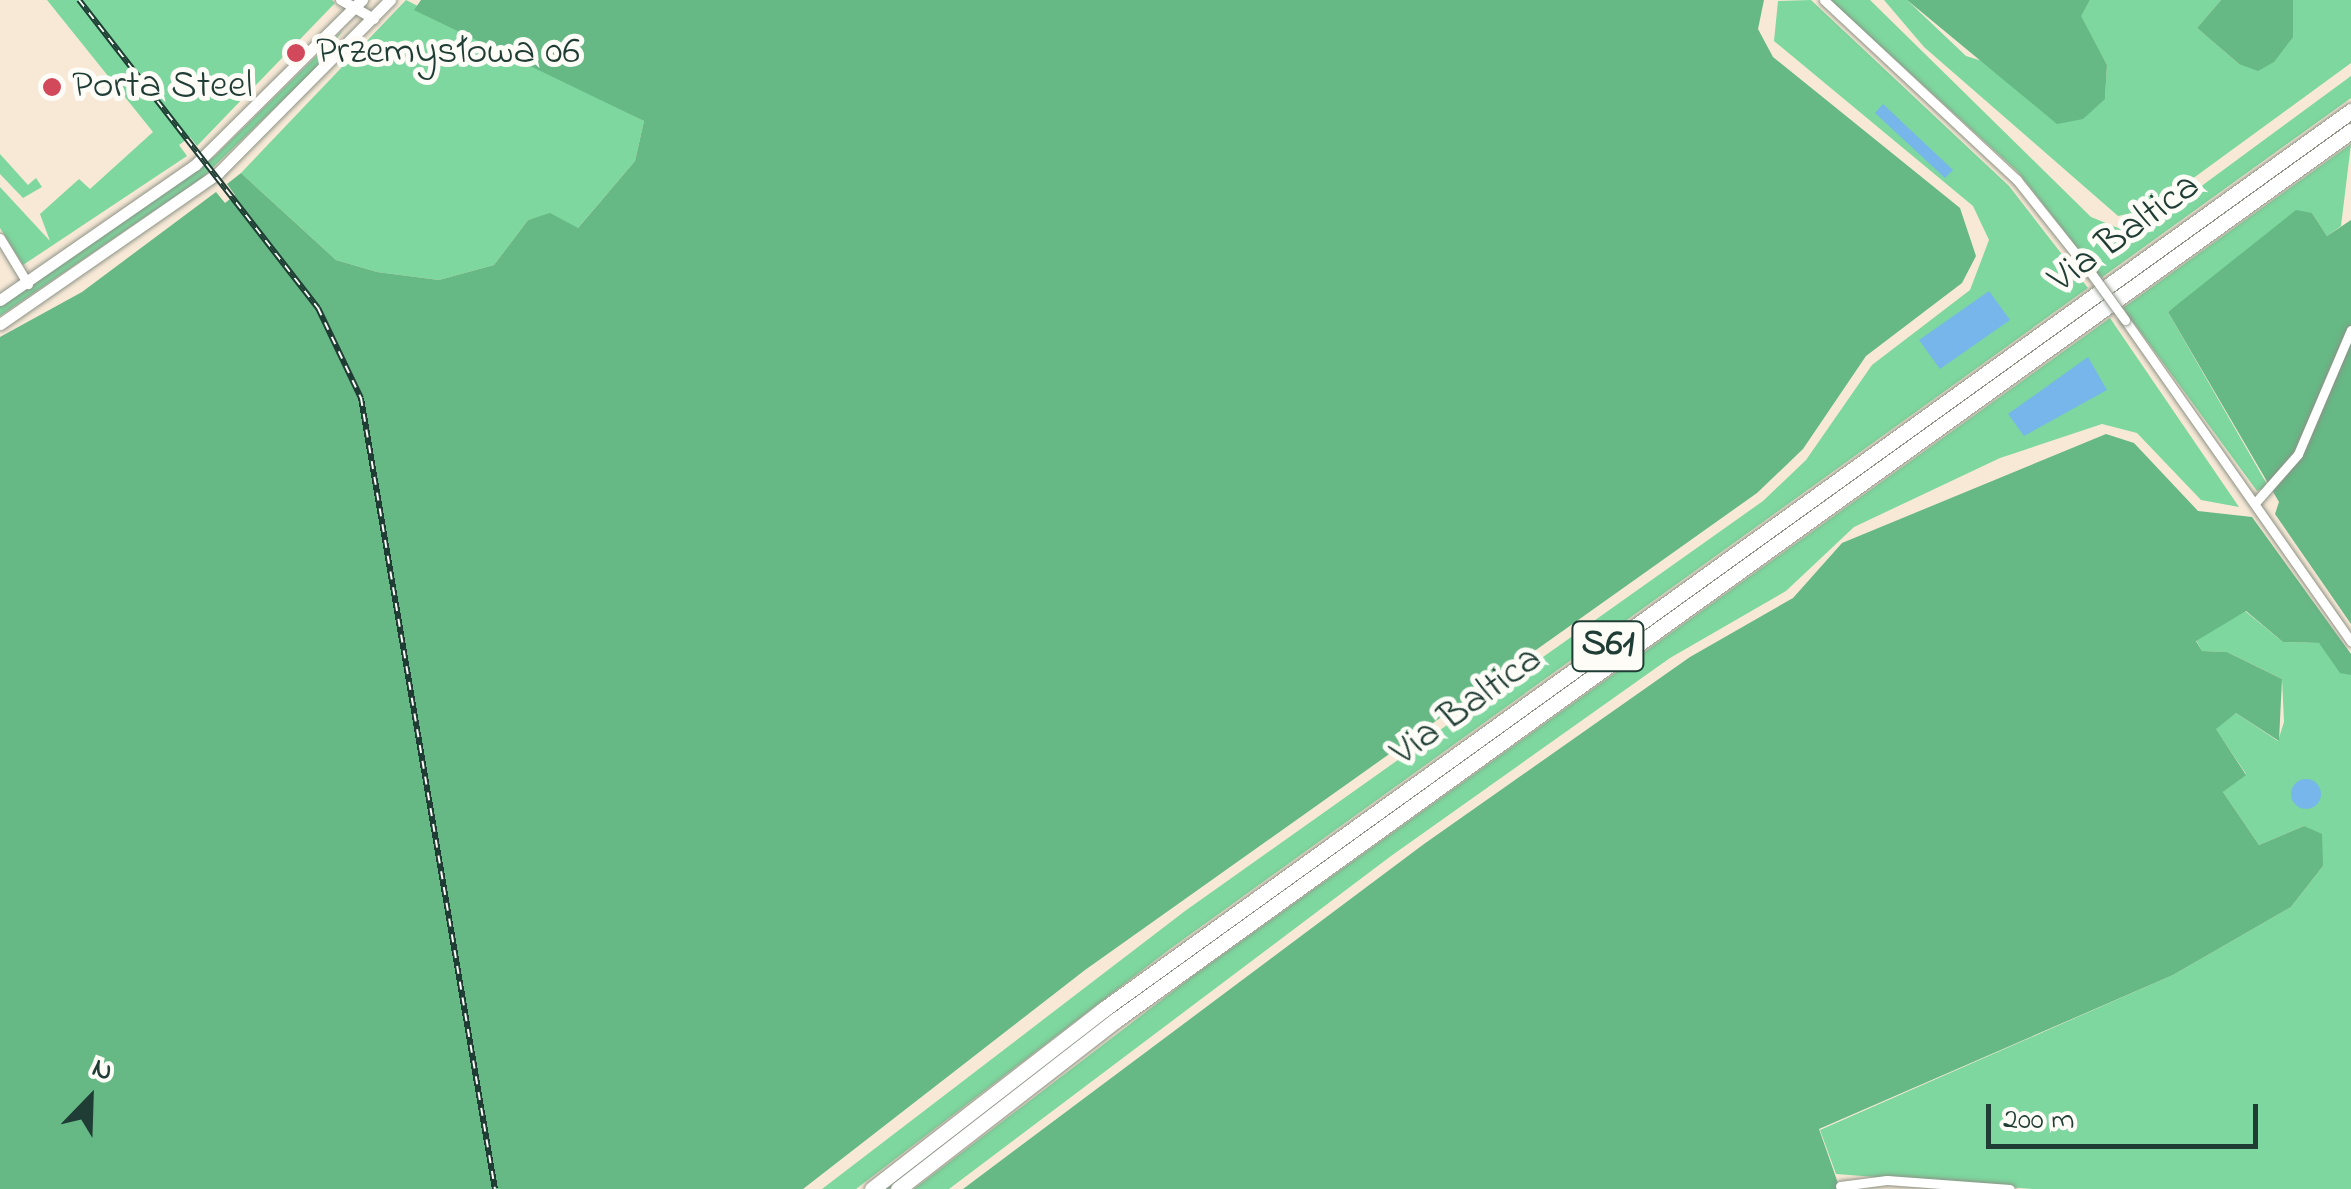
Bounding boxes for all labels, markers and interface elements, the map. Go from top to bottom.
place label: Przemysłowa 06 [316,29,580,77]
marker: Przemysłowa 06 [285,42,307,64]
place label: Porta Steel [72,63,253,111]
marker: Porta Steel [41,76,63,98]
street label: Via Baltica [2040,163,2210,305]
road number: S61 [1570,613,1646,679]
street label: Via Baltica [1382,636,1552,778]
text: N [85,1048,119,1093]
north arrow [40,1049,140,1149]
scale bar [1991,1084,2264,1146]
text: 200 m [2003,1099,2075,1143]

